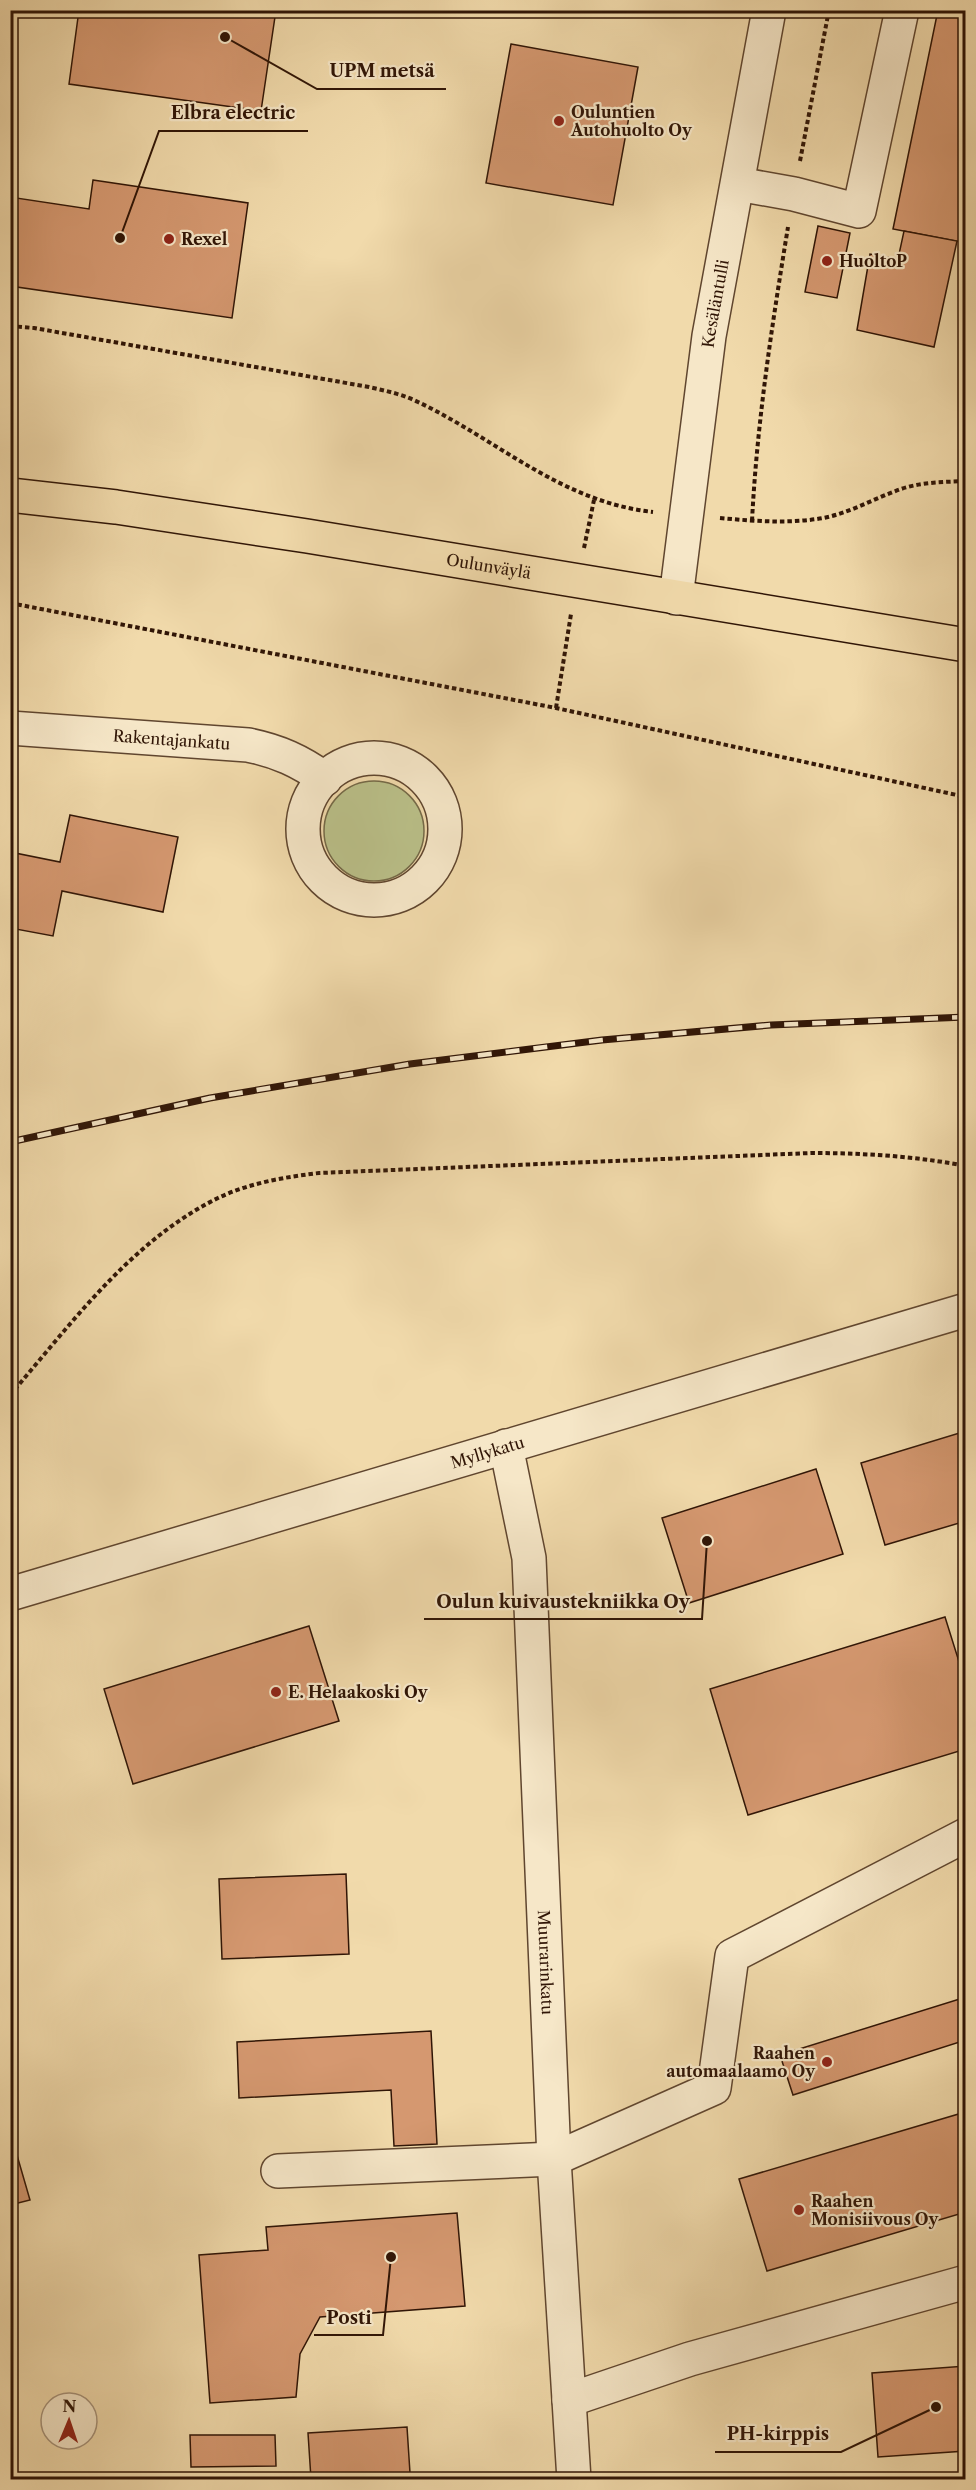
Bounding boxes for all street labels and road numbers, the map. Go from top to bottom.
street label: Kesäläntulli [698,258,733,349]
street label: Oulunväylä [445,549,533,583]
street label: Rakentajankatu [112,725,231,754]
street label: Myllykatu [448,1432,527,1473]
street label: Muurarinkatu [534,1909,558,2015]

